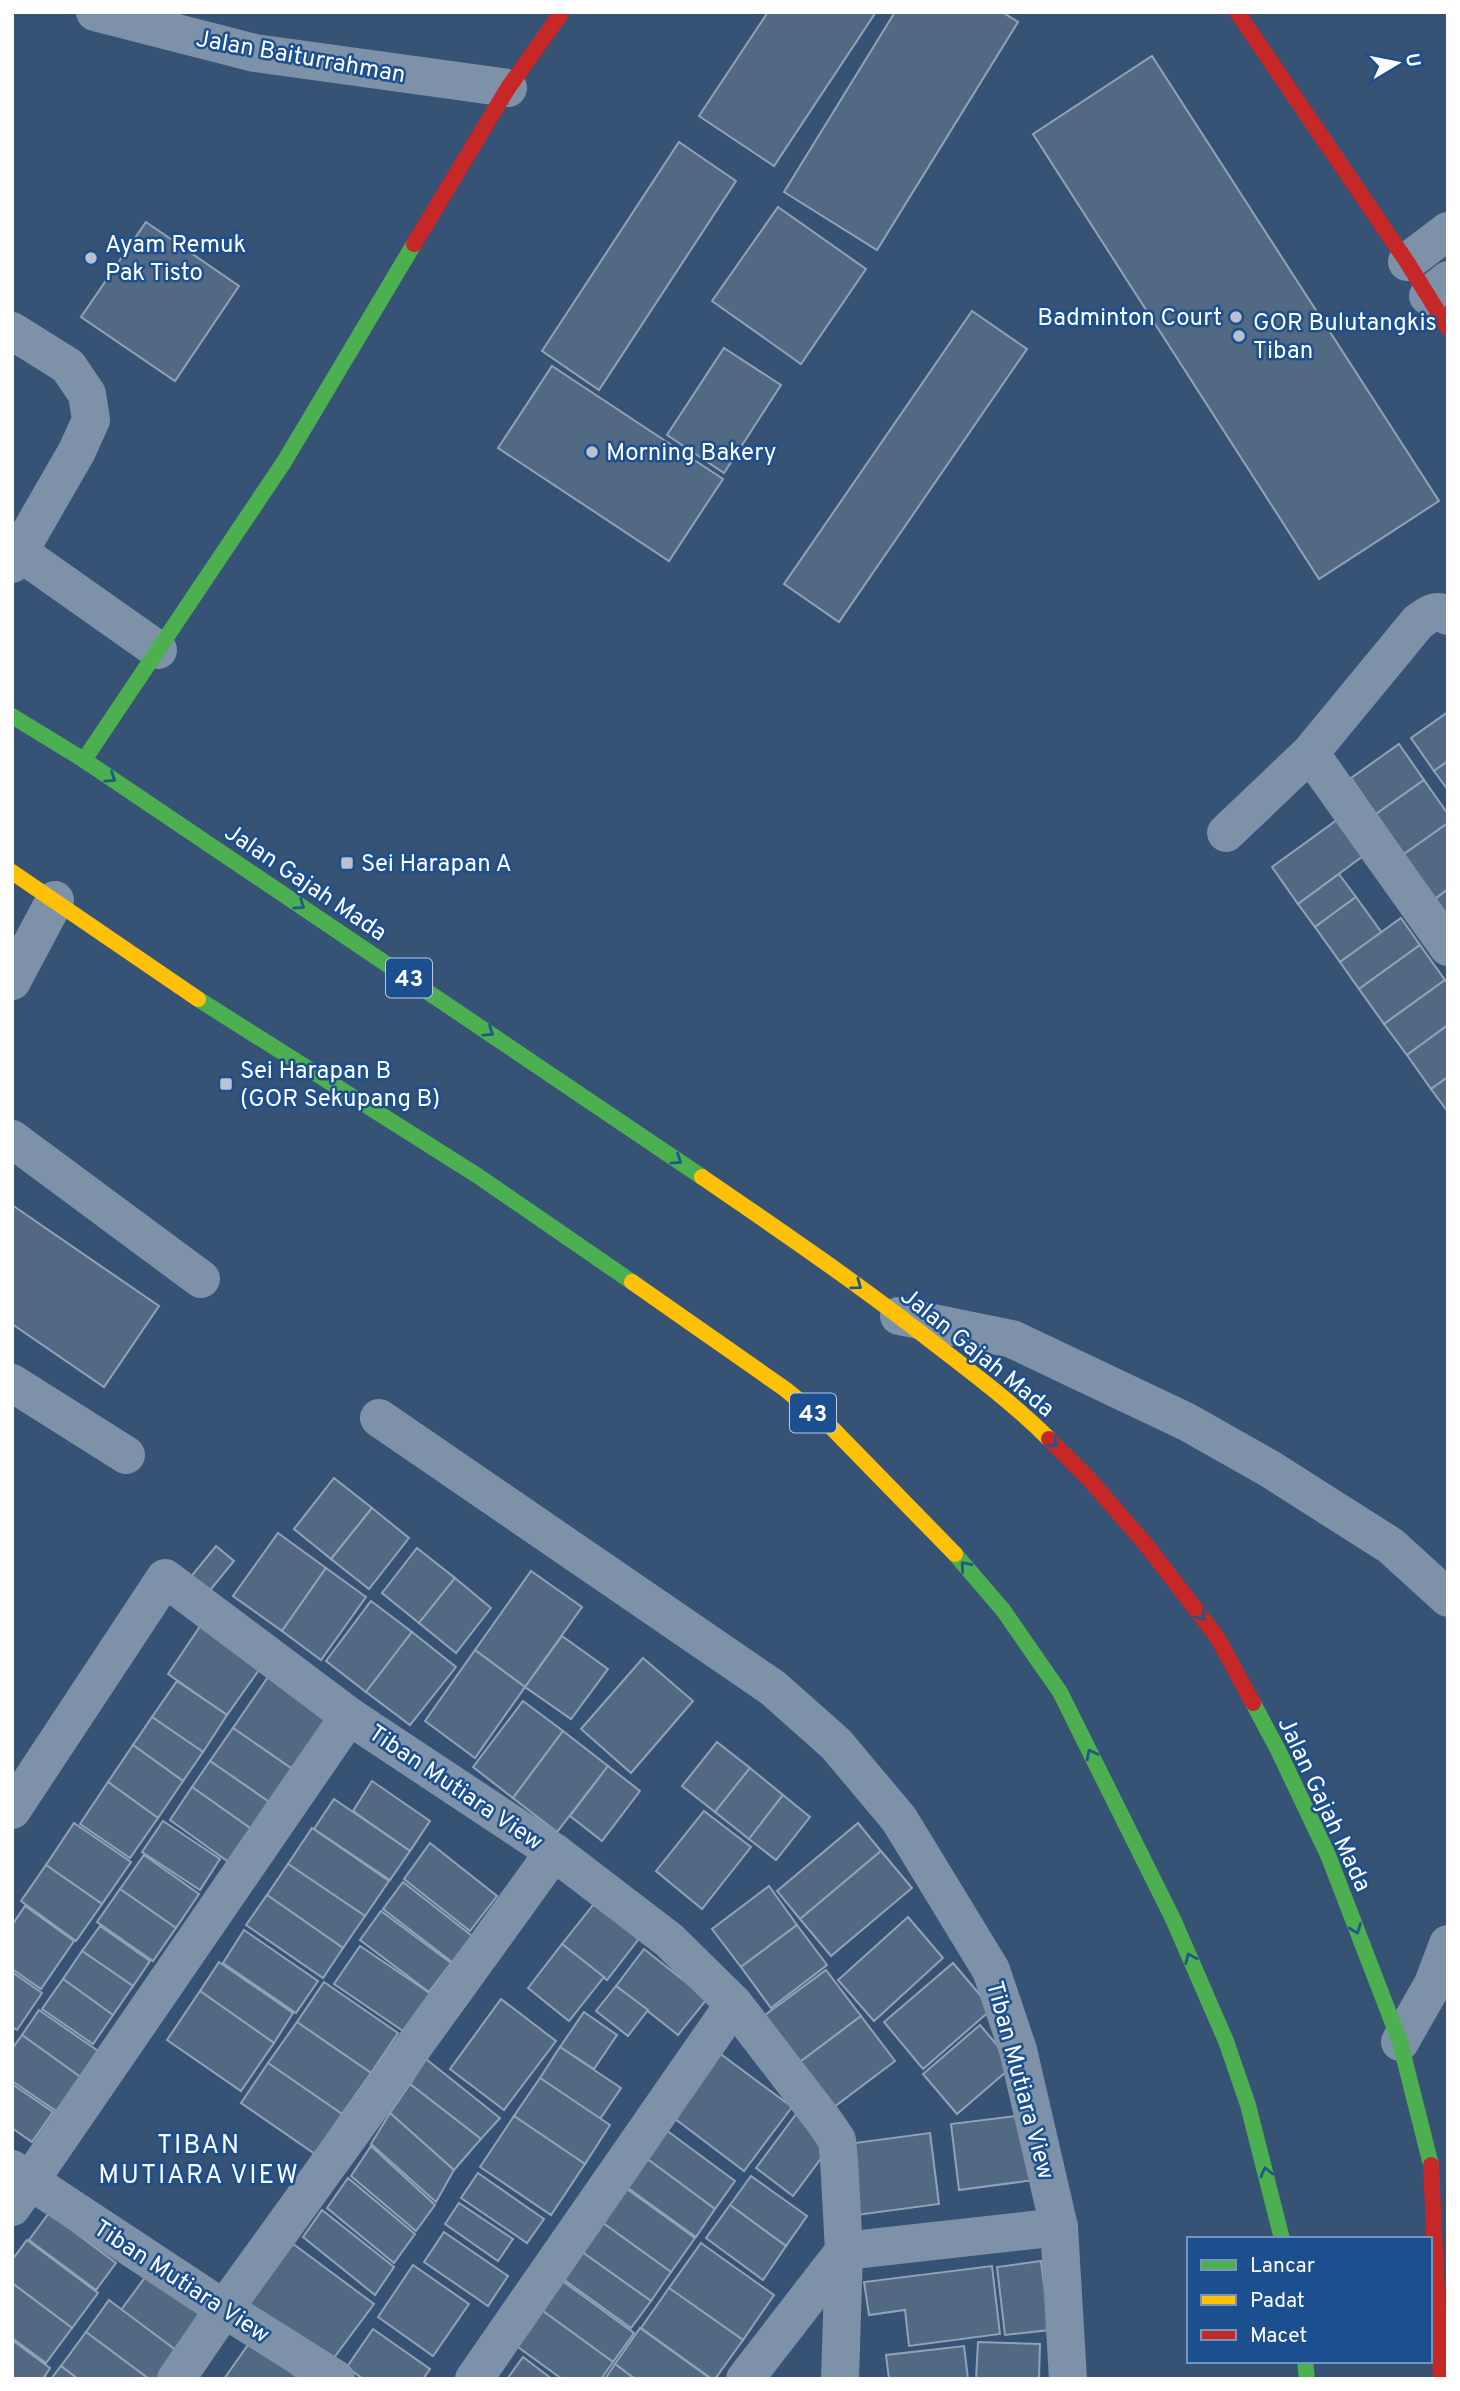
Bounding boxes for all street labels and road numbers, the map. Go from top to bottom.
street label: Jalan Baiturrahman [193,25,408,91]
street label: Jalan Gajah Mada [218,818,392,949]
road number: 43 [386,959,432,998]
street label: Jalan Gajah Mada [894,1282,1060,1425]
road number: 43 [790,1394,836,1432]
street label: Jalan Gajah Mada [1270,1713,1377,1897]
street label: Tiban Mutiara View [362,1719,548,1858]
street label: Tiban Mutiara View [978,1978,1060,2183]
street label: Tiban Mutiara View [87,2214,275,2351]

